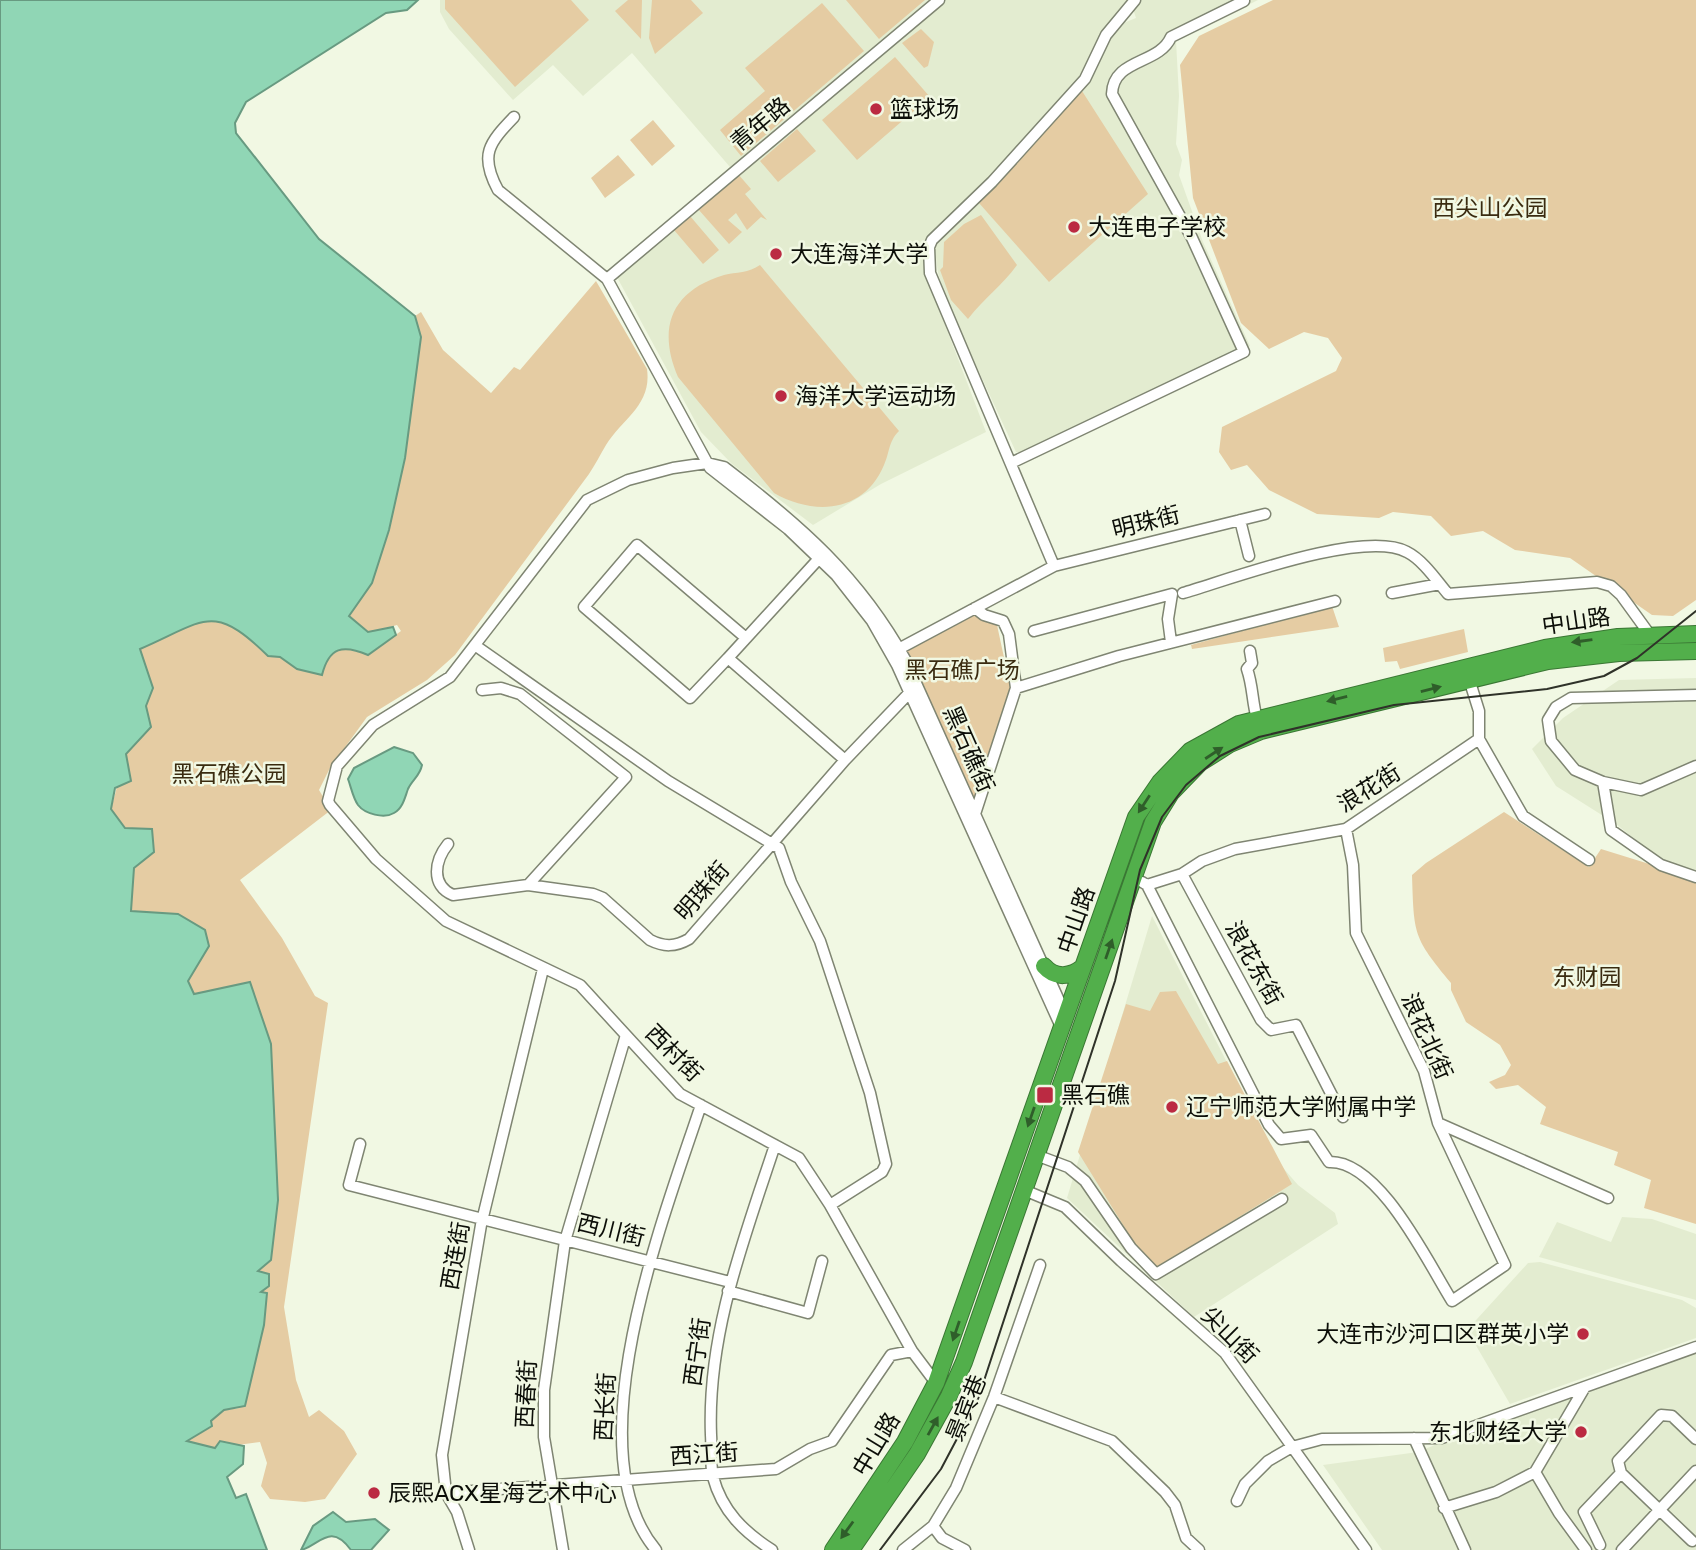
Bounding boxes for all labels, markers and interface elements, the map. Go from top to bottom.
street label: 青年路 [725,91,795,157]
place label: 篮球场 [890,95,959,123]
marker: 篮球场 [868,101,884,117]
park label: 西尖山公园 [1433,194,1548,222]
place label: 大连电子学校 [1088,213,1226,241]
marker: 大连电子学校 [1066,219,1082,235]
place label: 大连海洋大学 [790,240,928,268]
marker: 大连海洋大学 [768,246,784,262]
place label: 海洋大学运动场 [795,382,956,410]
marker: 海洋大学运动场 [773,388,789,404]
street label: 明珠街 [1109,500,1183,544]
street label: 中山路 [1540,602,1612,640]
one-way arrow [1571,636,1593,647]
park label: 黑石礁广场 [905,656,1020,684]
one-way arrow [1420,683,1442,694]
one-way arrow [1326,694,1348,705]
street label: 黑石礁街 [938,701,1000,797]
one-way arrow [1205,747,1224,760]
street label: 浪花街 [1332,758,1406,818]
park label: 黑石礁公园 [172,760,287,788]
one-way arrow [1138,794,1151,813]
street label: 明珠街 [669,856,735,926]
street label: 中山路 [1052,883,1100,957]
street label: 浪花东街 [1219,916,1289,1010]
one-way arrow [1104,938,1115,959]
park label: 东财园 [1553,963,1622,991]
street label: 浪花北街 [1396,988,1458,1084]
street label: 西村街 [640,1019,708,1087]
place label: 黑石礁 [1061,1081,1130,1109]
marker: 黑石礁 [1035,1085,1055,1105]
place label: 辽宁师范大学附属中学 [1186,1093,1416,1121]
marker: 辽宁师范大学附属中学 [1164,1099,1180,1115]
one-way arrow [1025,1106,1036,1127]
street label: 西川街 [574,1208,648,1252]
street label: 西连街 [435,1220,475,1292]
street label: 尖山街 [1196,1301,1264,1369]
street label: 西宁街 [678,1316,716,1388]
place label: 大连市沙河口区群英小学 [1316,1320,1569,1348]
one-way arrow [950,1321,961,1342]
marker: 大连市沙河口区群英小学 [1575,1326,1591,1342]
street label: 西春街 [510,1359,542,1429]
street label: 景宾巷 [940,1371,992,1445]
street label: 西长街 [589,1372,621,1442]
street label: 中山路 [846,1407,906,1481]
one-way arrow [927,1416,939,1435]
place label: 东北财经大学 [1429,1418,1567,1446]
marker: 东北财经大学 [1573,1424,1589,1440]
street label: 西江街 [669,1438,739,1470]
place label: 辰熙ACX星海艺术中心 [388,1479,617,1507]
marker: 辰熙ACX星海艺术中心 [366,1485,382,1501]
one-way arrow [840,1521,854,1539]

